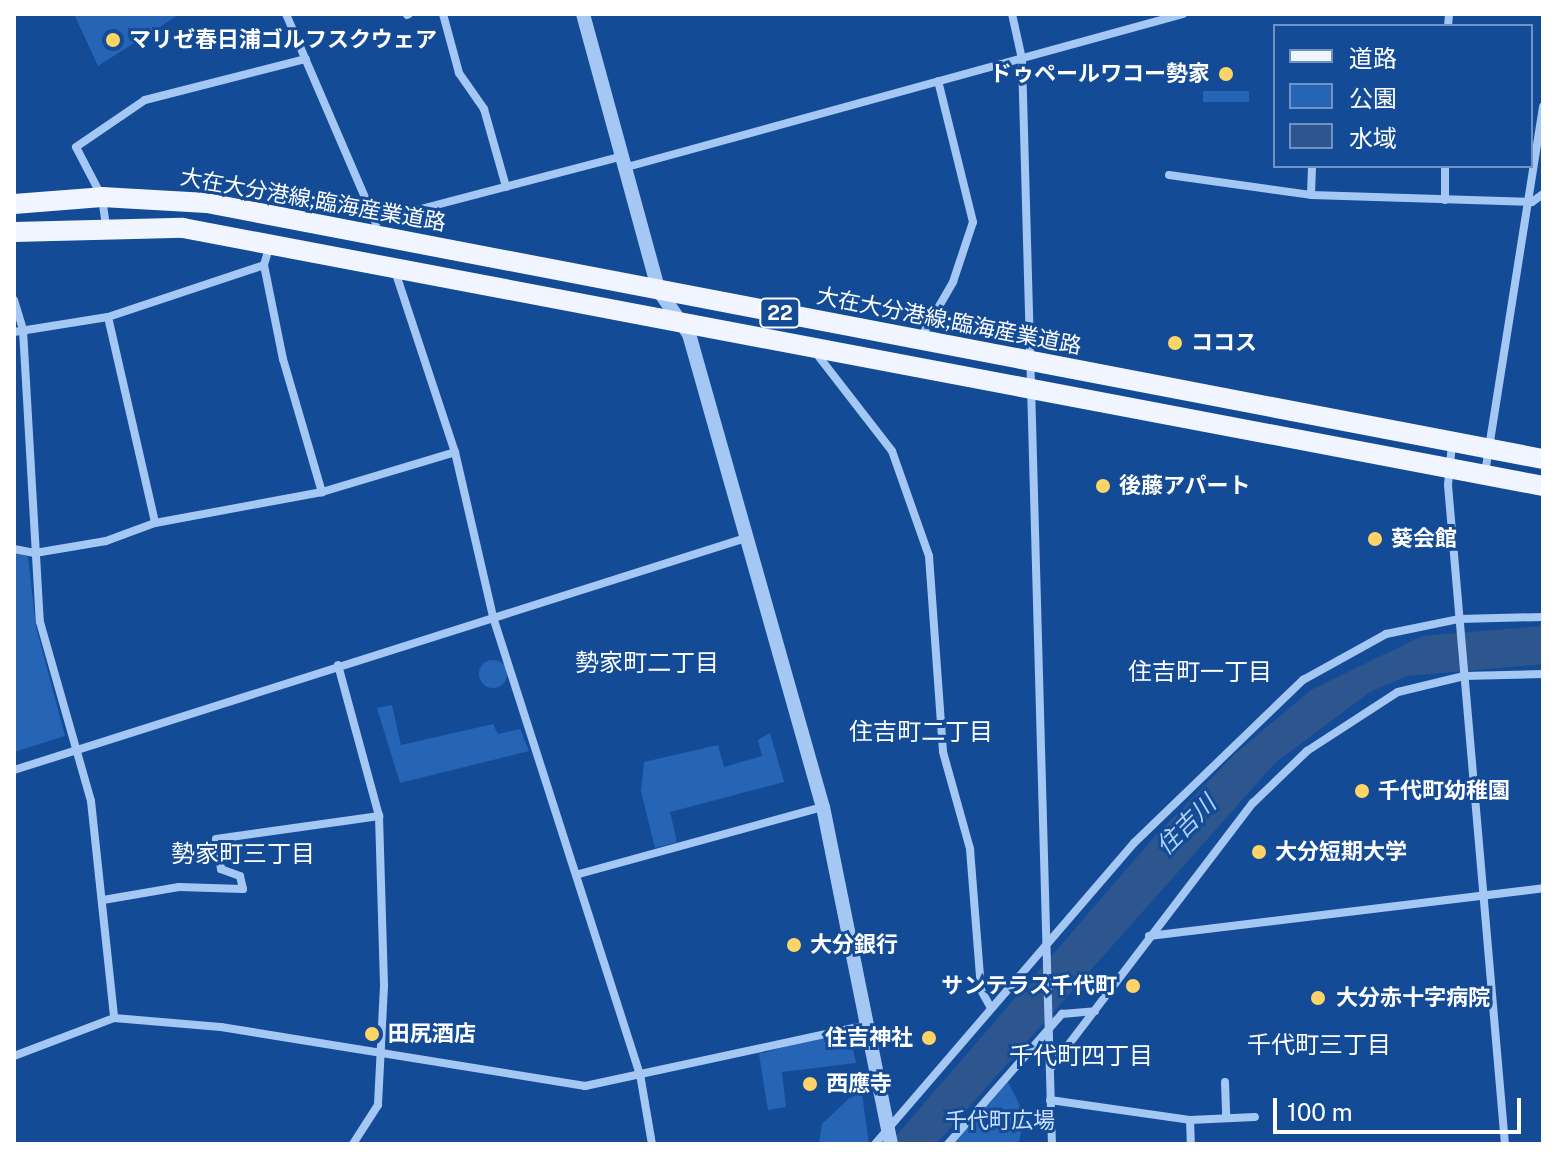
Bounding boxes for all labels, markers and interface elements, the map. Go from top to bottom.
legend [1273,24,1533,168]
place label: マリゼ春日浦ゴルフスクウェア [129,27,437,53]
marker: マリゼ春日浦ゴルフスクウェア [104,31,122,49]
text: 道路 [1349,44,1397,72]
place label: ドゥペールワコー勢家 [990,61,1210,87]
marker: ドゥペールワコー勢家 [1217,65,1235,83]
text: 公園 [1349,84,1397,112]
text: 水域 [1349,124,1397,152]
street label: 大在大分港線;臨海産業道路 [178,164,448,236]
street label: 大在大分港線;臨海産業道路 [814,282,1084,360]
road number: 22 [758,297,802,329]
place label: ココス [1191,330,1257,356]
marker: ココス [1166,334,1184,352]
place label: 後藤アパート [1119,473,1251,499]
marker: 後藤アパート [1094,477,1112,495]
place label: 葵会館 [1391,526,1457,552]
marker: 葵会館 [1366,530,1384,548]
district label: 勢家町二丁目 [575,649,719,677]
district label: 住吉町一丁目 [1128,658,1272,686]
district label: 住吉町二丁目 [849,718,993,746]
place label: 千代町幼稚園 [1378,778,1510,804]
marker: 千代町幼稚園 [1353,782,1371,800]
water label: 住吉川 [1150,789,1222,861]
place label: 大分短期大学 [1275,839,1407,865]
district label: 勢家町三丁目 [171,840,315,868]
marker: 大分短期大学 [1250,843,1268,861]
place label: 大分銀行 [810,932,898,958]
marker: 大分銀行 [785,936,803,954]
place label: サンテラス千代町 [941,973,1117,999]
marker: サンテラス千代町 [1124,977,1142,995]
place label: 大分赤十字病院 [1336,985,1490,1011]
marker: 大分赤十字病院 [1307,987,1329,1009]
place label: 田尻酒店 [388,1021,476,1047]
marker: 田尻酒店 [363,1025,381,1043]
place label: 住吉神社 [825,1025,913,1051]
marker: 住吉神社 [920,1029,938,1047]
district label: 千代町三丁目 [1247,1031,1391,1059]
district label: 千代町四丁目 [1009,1042,1153,1070]
place label: 西應寺 [826,1071,892,1097]
marker: 西應寺 [801,1075,819,1093]
scale bar [1277,1082,1525,1132]
text: 100 m [1287,1098,1353,1126]
park label: 千代町広場 [945,1108,1055,1134]

